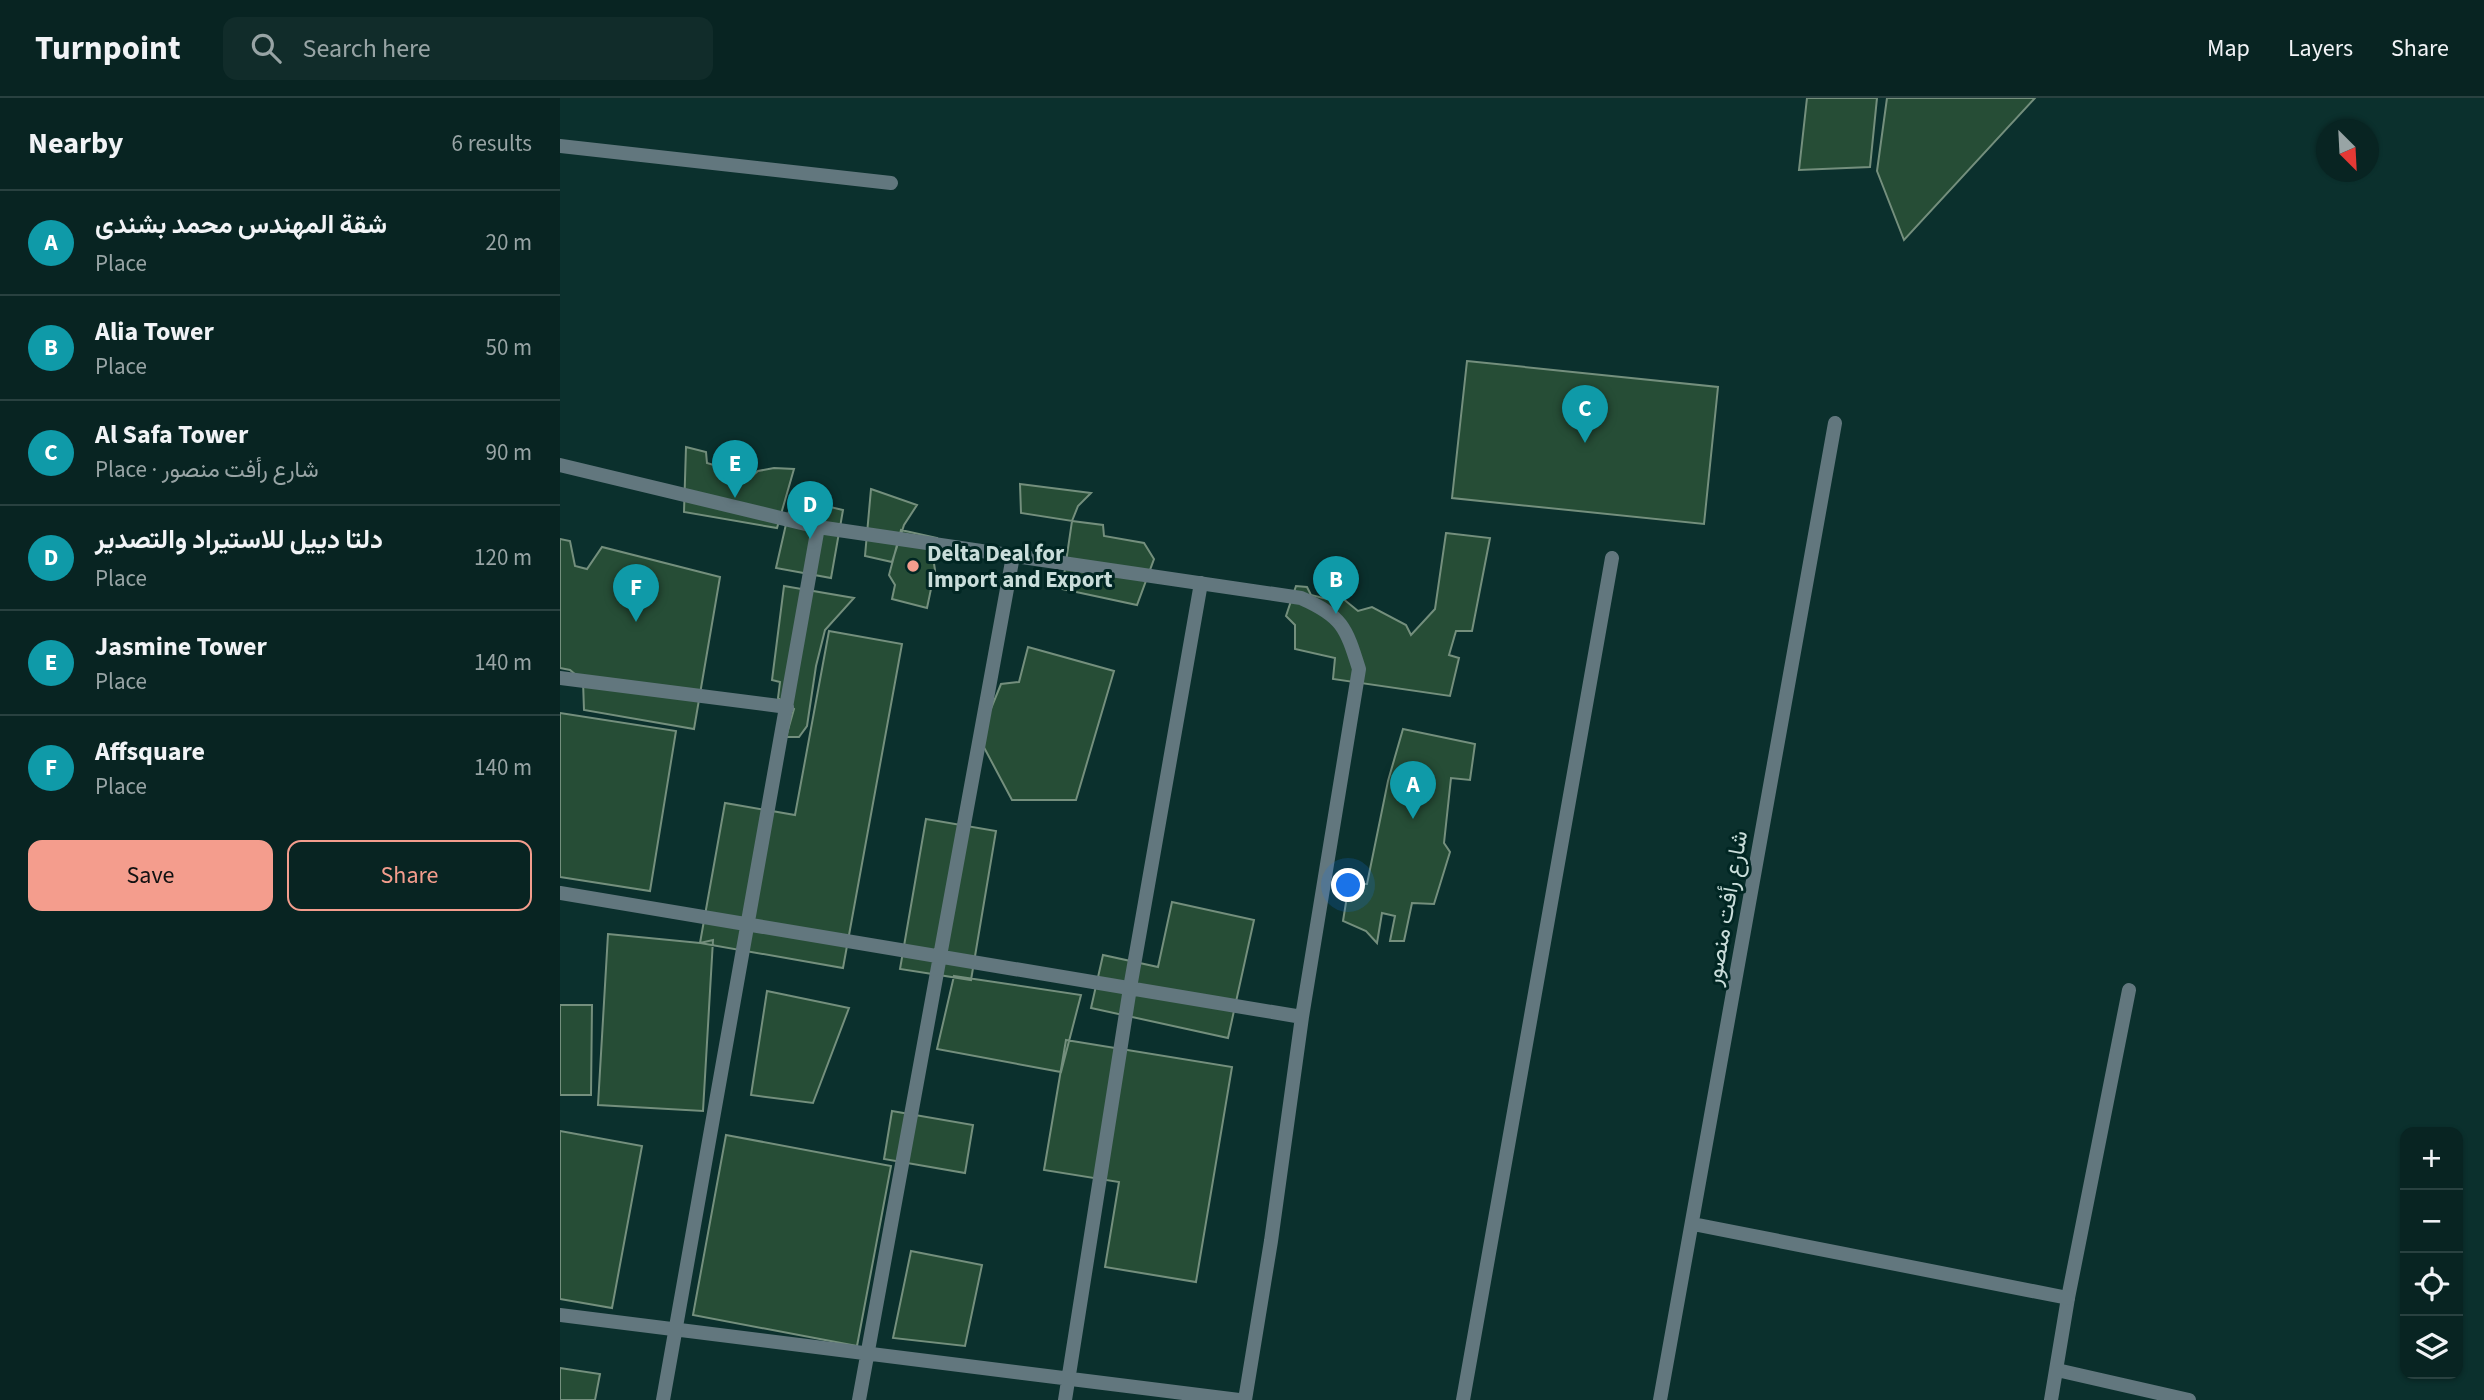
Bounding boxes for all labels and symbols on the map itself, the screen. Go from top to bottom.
north arrow [2316,119,2379,182]
pin: C [1562,385,1608,443]
pin: E [712,440,758,498]
pin: D [787,481,833,539]
place label: Delta Deal for Import and Export [927,537,1113,596]
pin: B [1313,556,1359,614]
marker: Delta Deal for Import and Export [905,558,921,574]
pin: F [613,564,659,622]
pin: A [1390,761,1436,819]
street label: شارع رأفت منصور [1696,828,1756,989]
your location [1331,868,1365,902]

